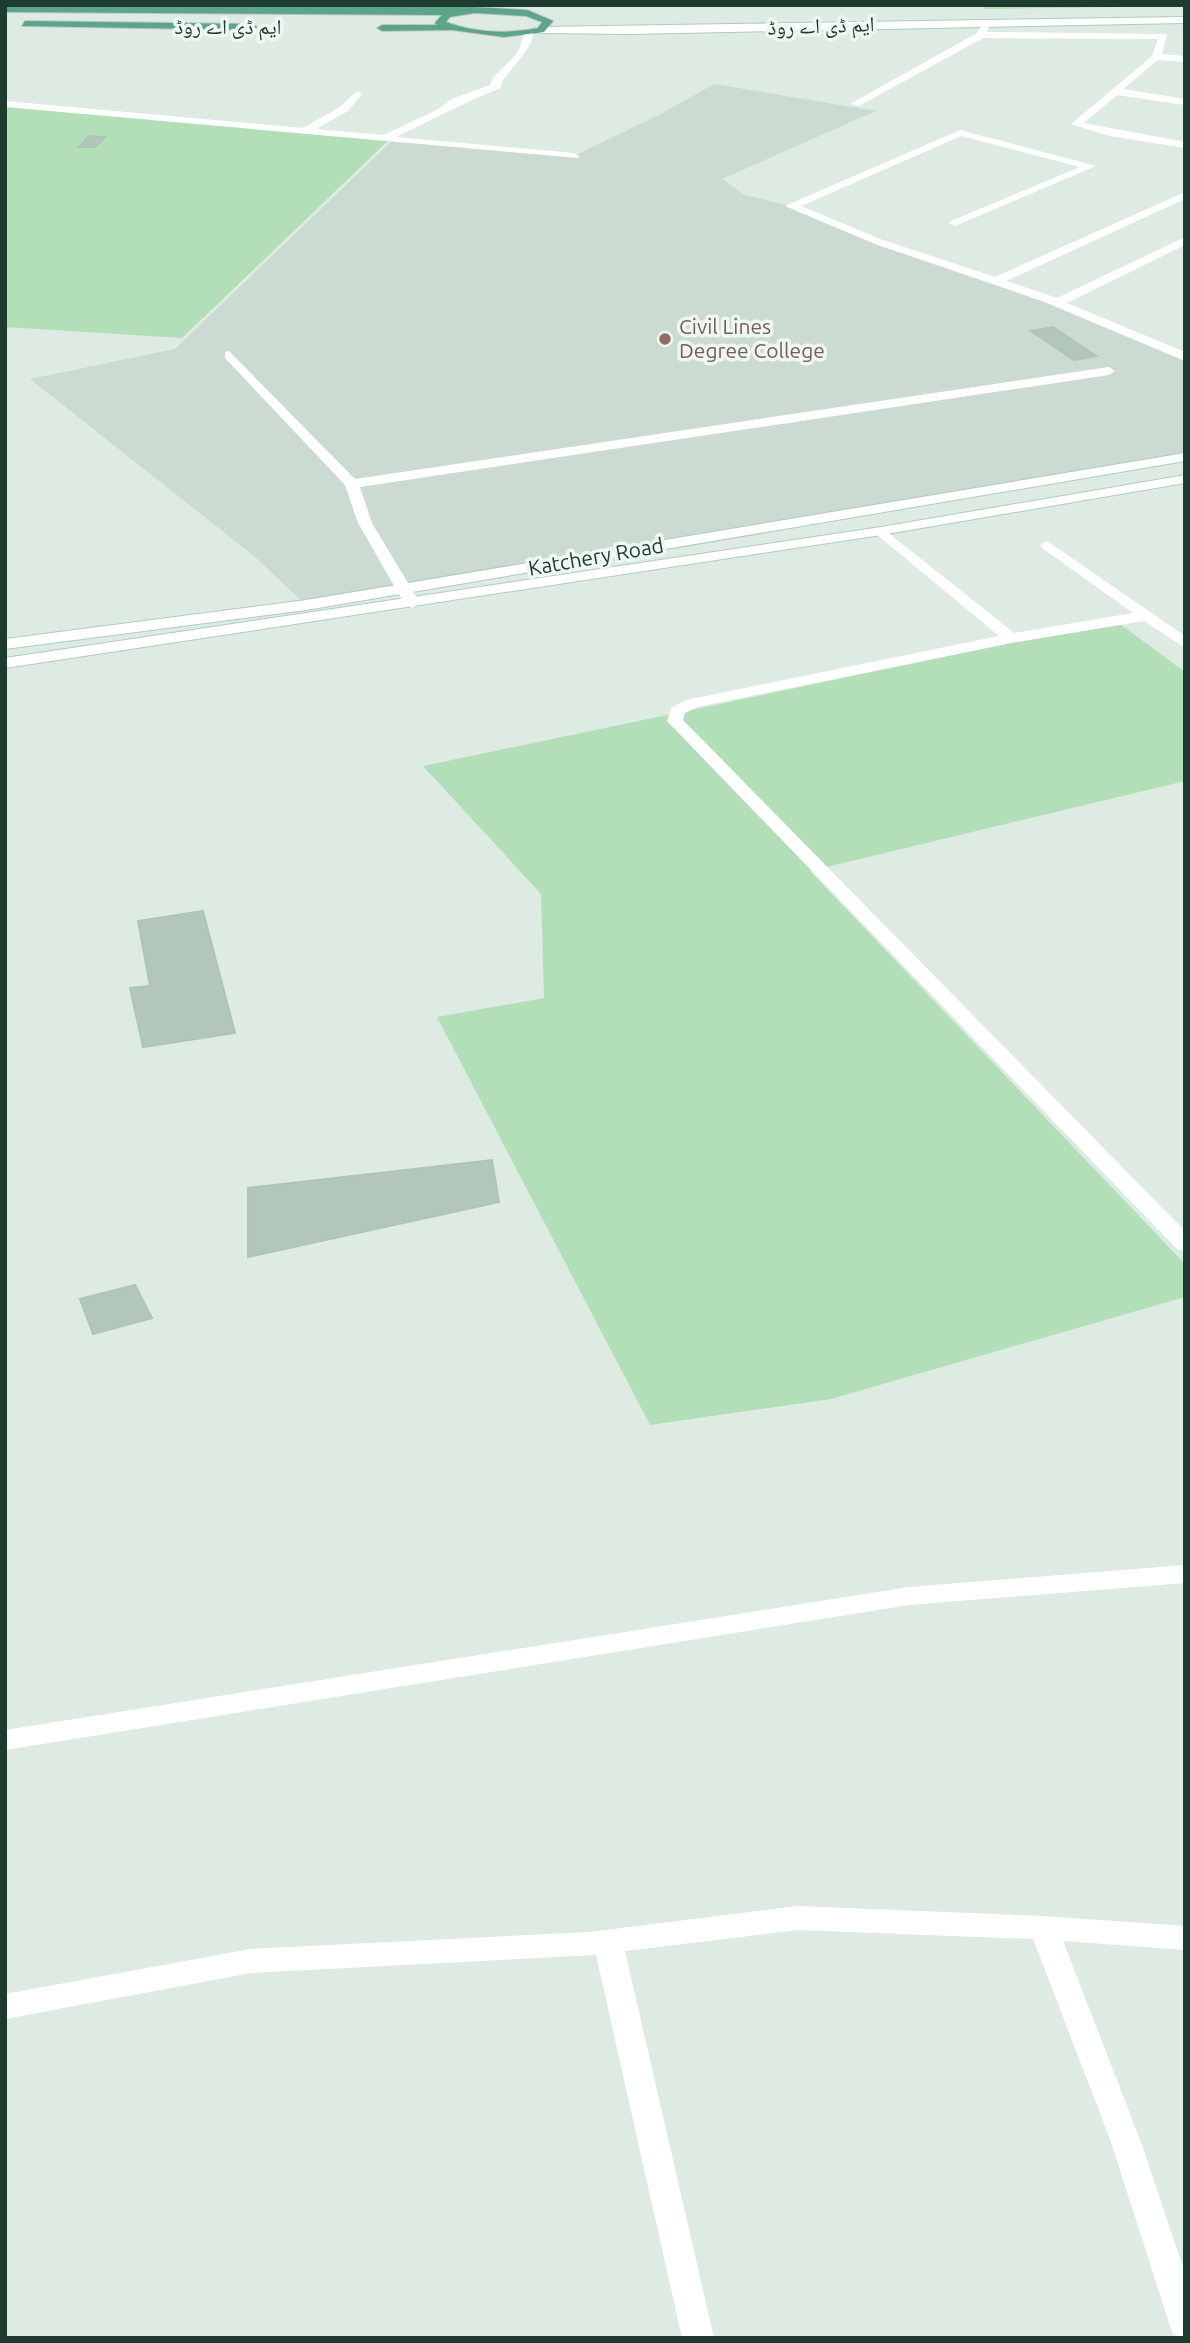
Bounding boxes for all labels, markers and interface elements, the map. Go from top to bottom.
street label: ایم ڈی اے روڈ [767,11,875,42]
street label: ایم ڈی اے روڈ [174,14,282,41]
place label: Civil Lines Degree College [679,314,825,362]
marker: Civil Lines Degree College [657,331,673,347]
street label: Katchery Road [526,532,665,580]

